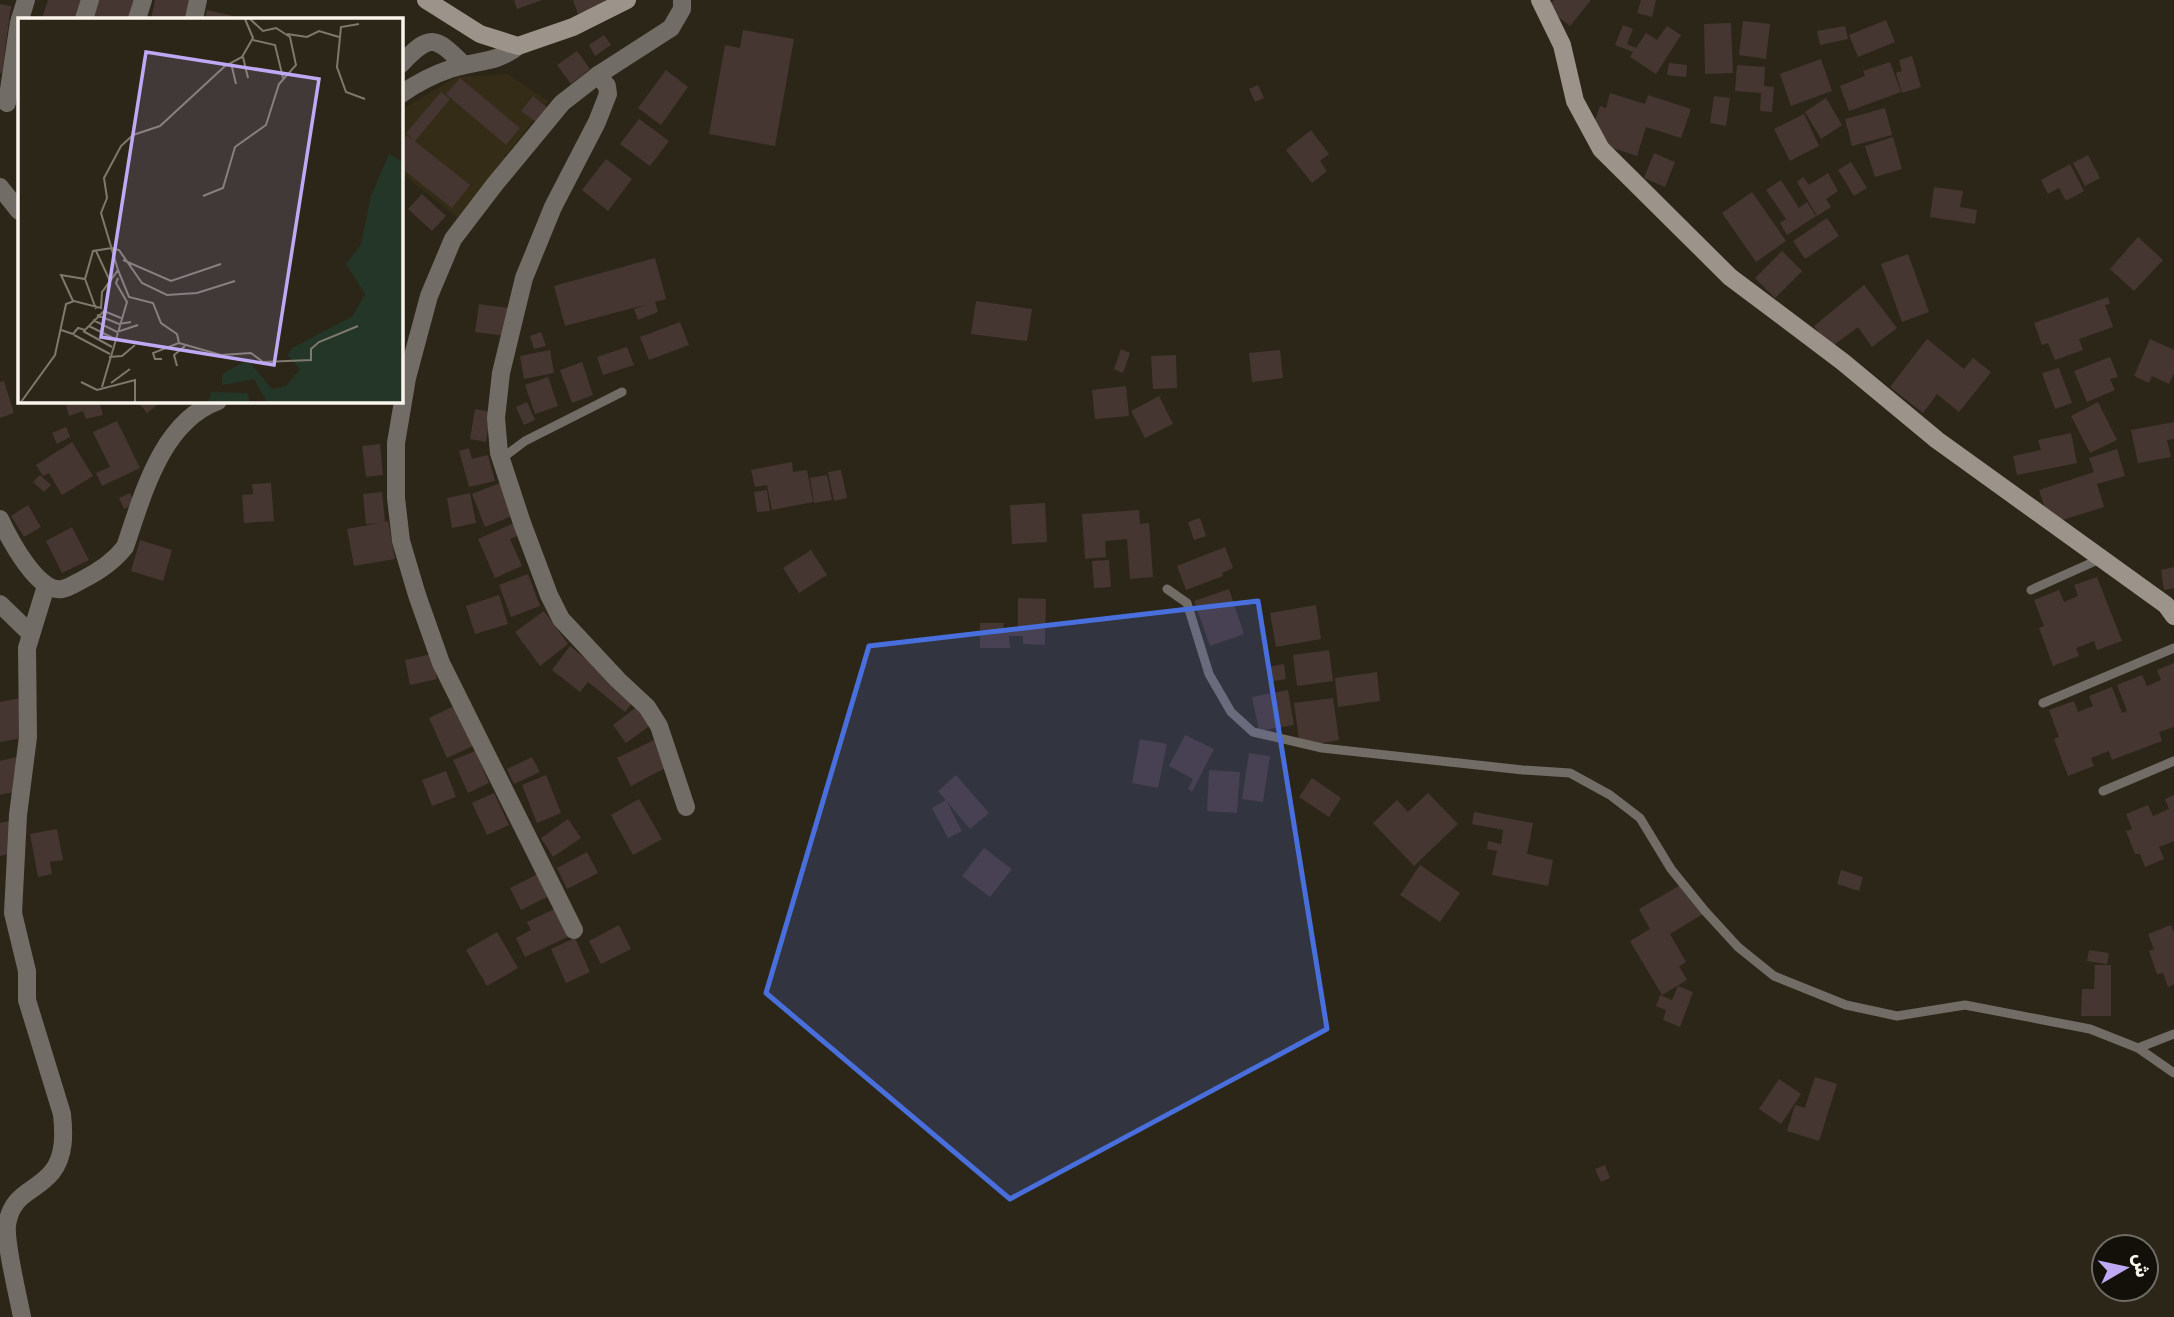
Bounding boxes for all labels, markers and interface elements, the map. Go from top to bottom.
inset map [18,18,402,402]
north arrow [2090,1233,2160,1303]
text: ش [2128,1252,2155,1279]

